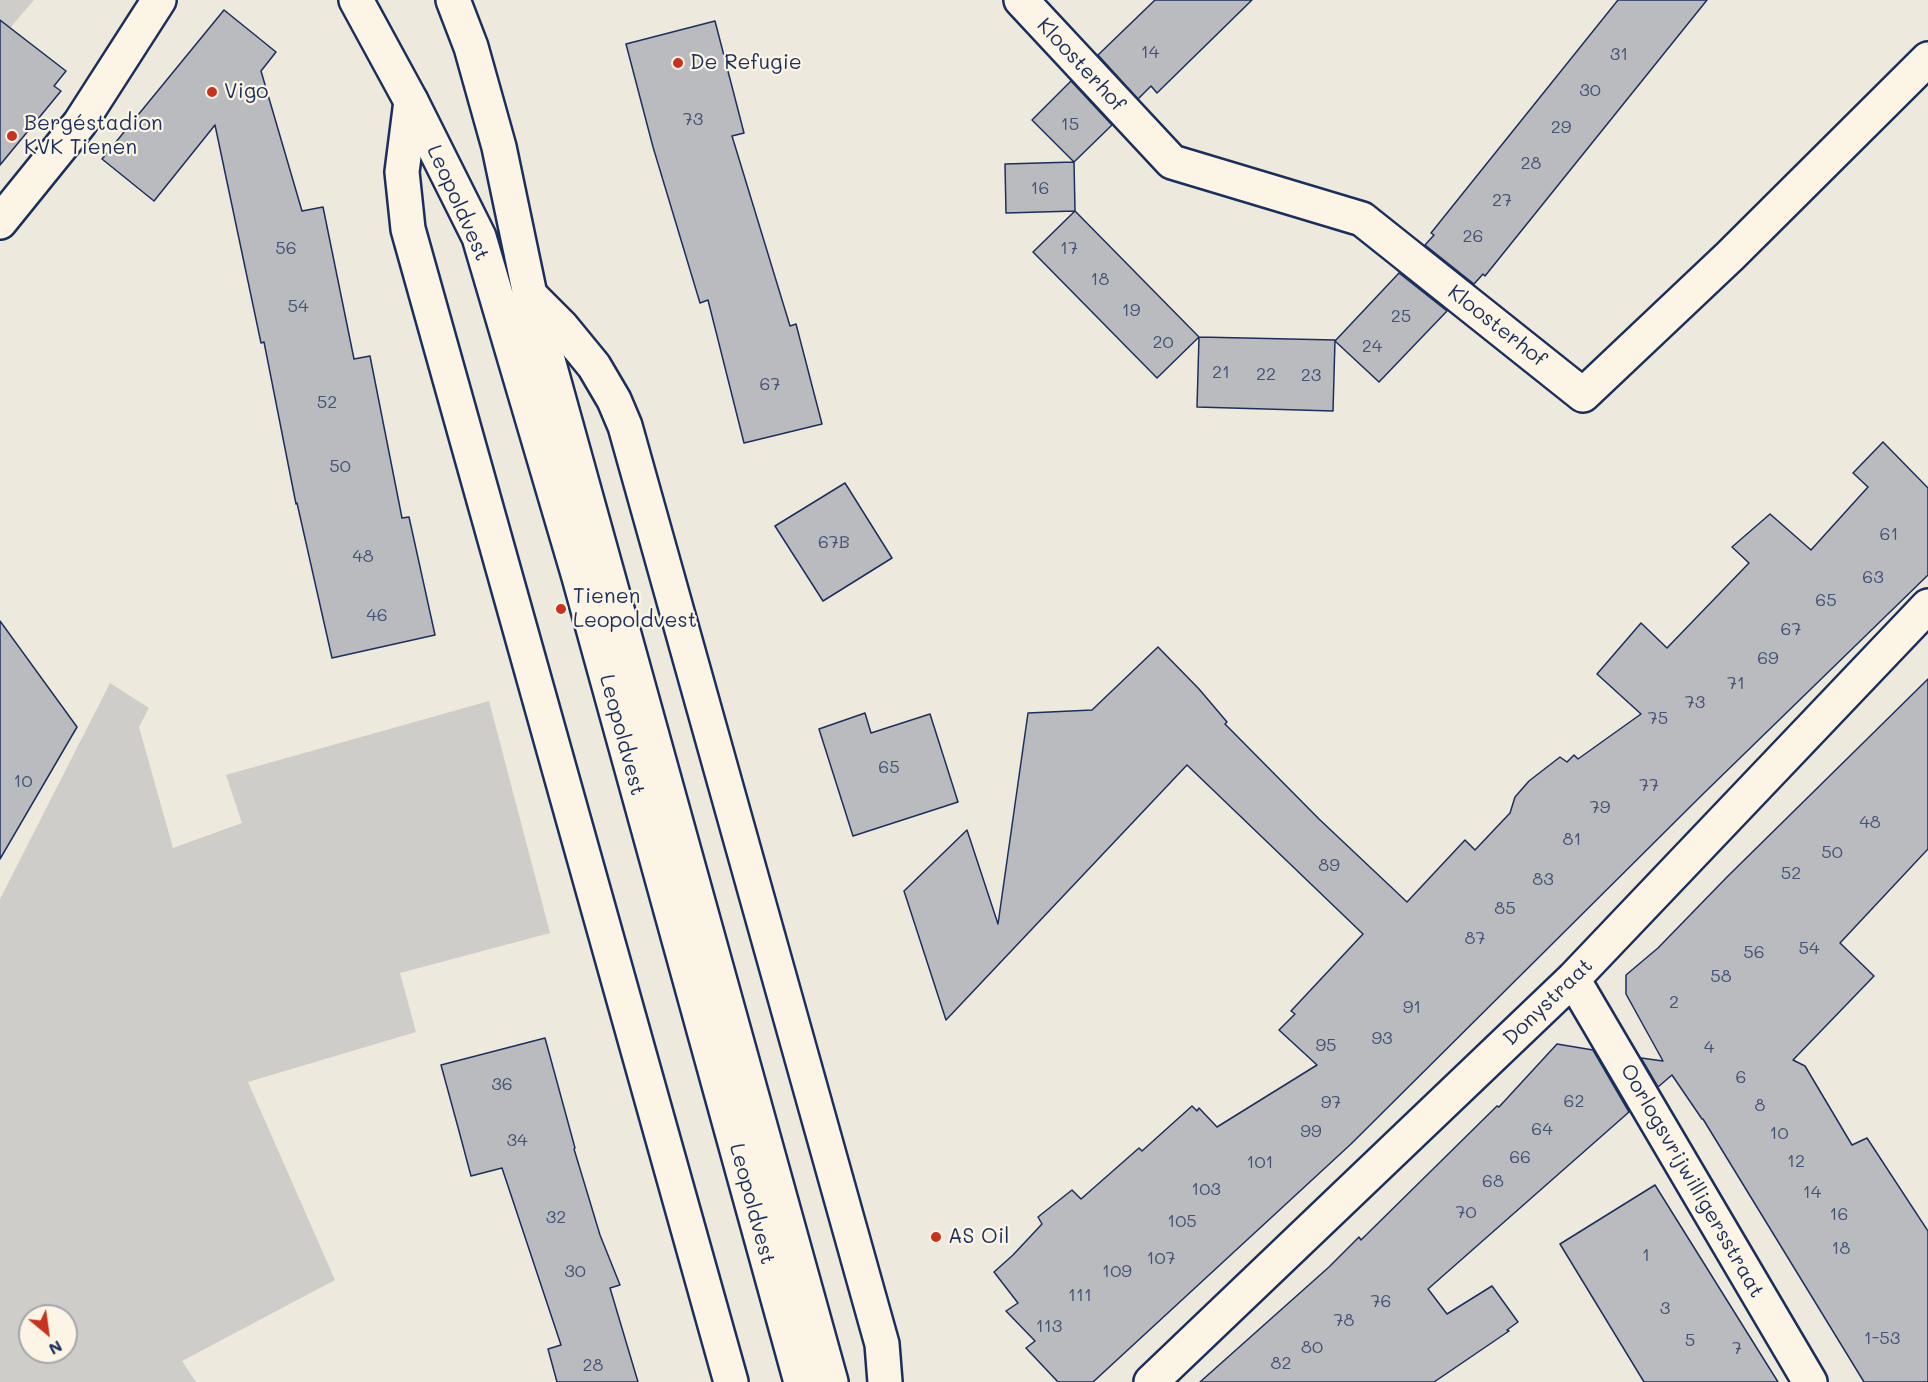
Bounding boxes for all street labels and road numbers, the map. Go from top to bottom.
street label: Kloosterhof [1031,13,1131,117]
street label: Leopoldvest [421,141,495,265]
street label: Kloosterhof [1443,280,1551,372]
street label: Leopoldvest [594,672,650,798]
street label: Donystraat [1498,953,1598,1051]
street label: Oorlogsvrijwilligersstraat [1615,1060,1769,1302]
street label: Leopoldvest [724,1141,780,1267]

